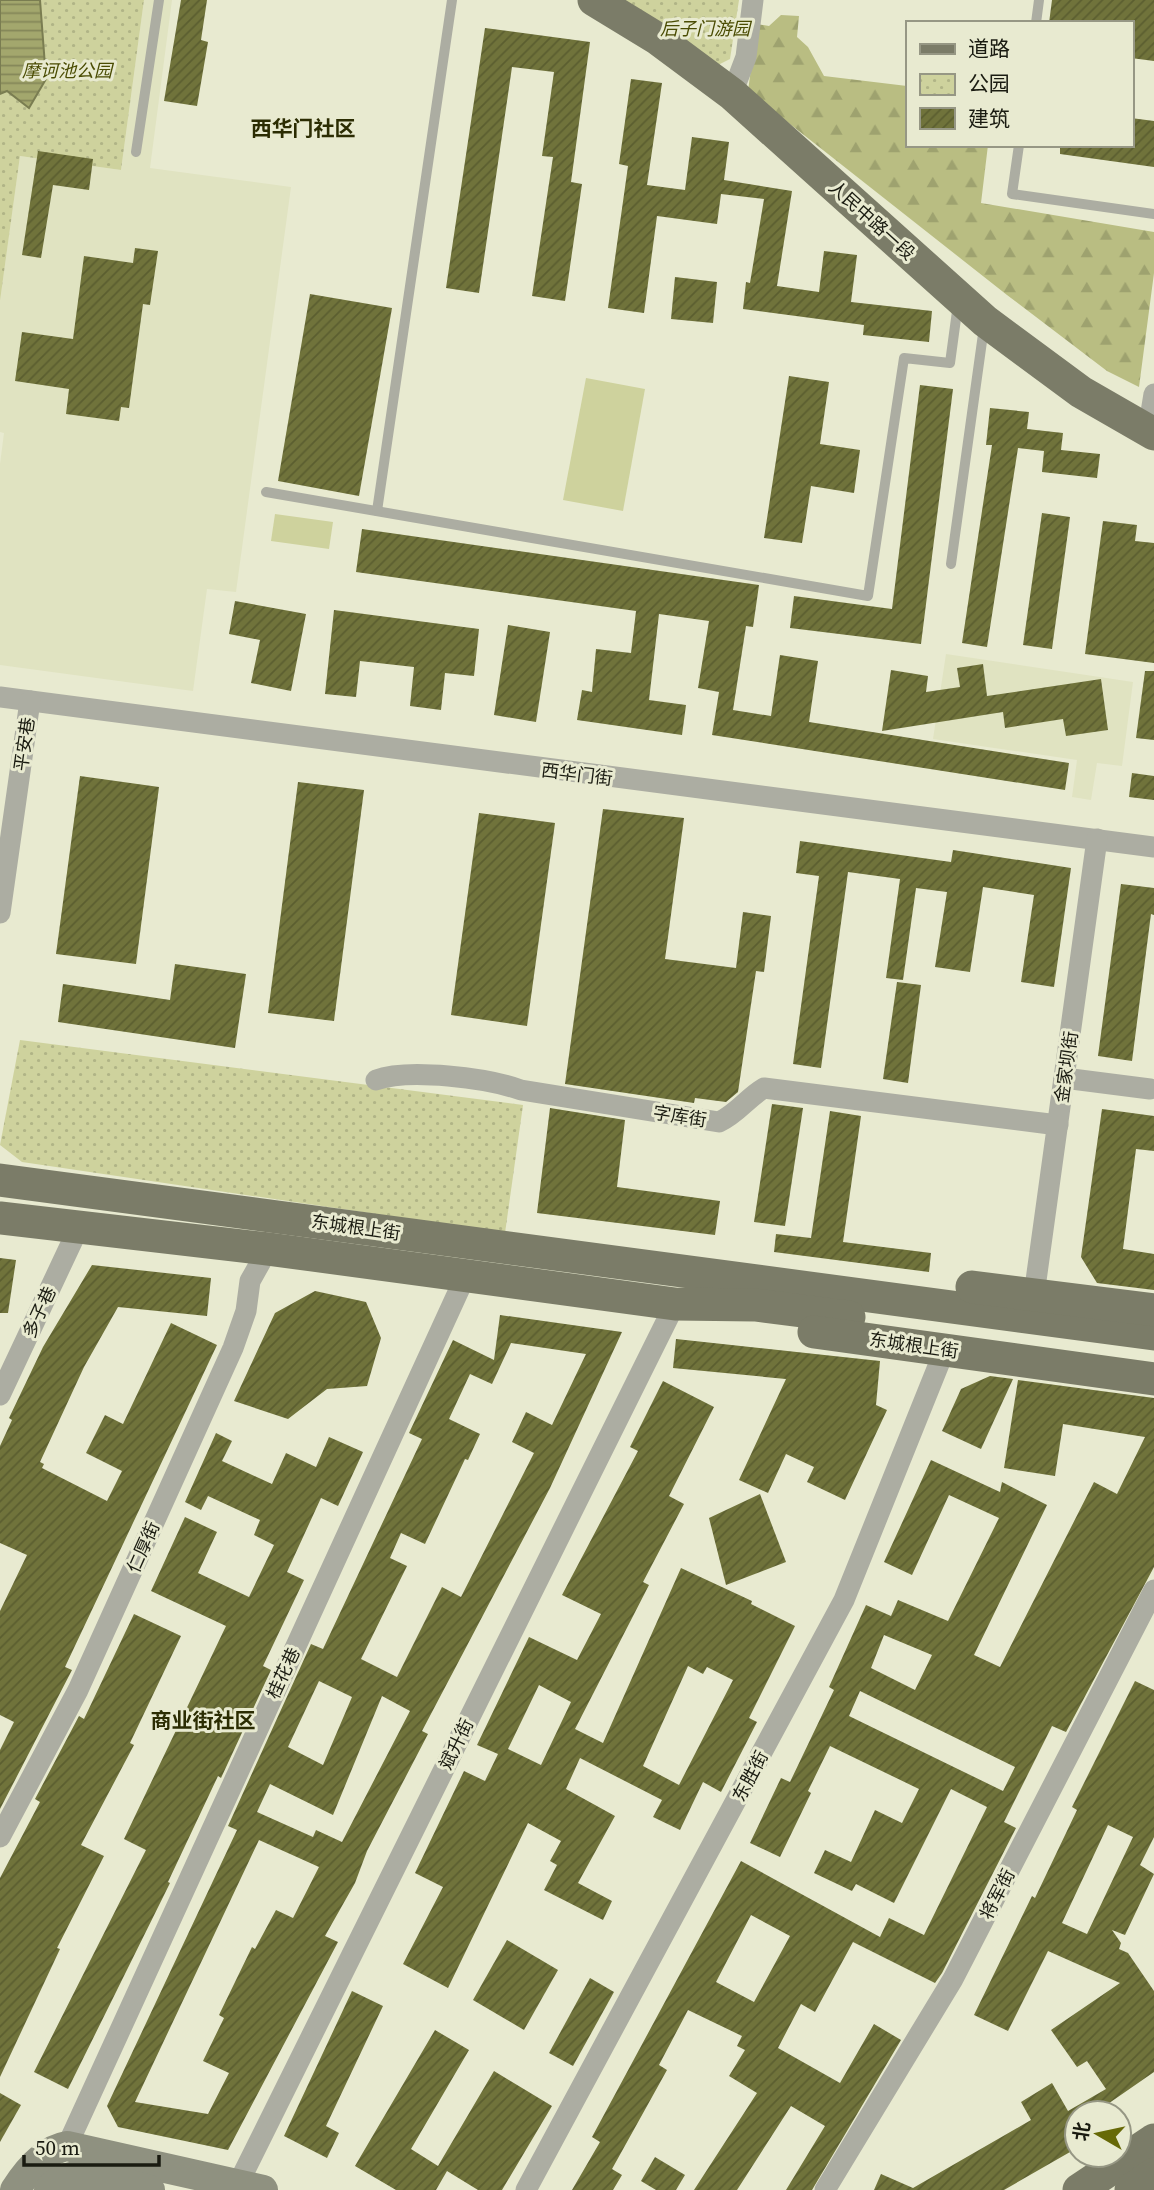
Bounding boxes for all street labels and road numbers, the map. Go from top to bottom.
street label: 人民中路一段 [824,175,920,265]
street label: 平安巷 [8,716,40,772]
street label: 西华门街 [540,757,614,791]
street label: 金家坝街 [1049,1030,1083,1104]
street label: 字库街 [651,1099,709,1133]
street label: 东城根上街 [310,1208,402,1246]
street label: 多子巷 [16,1282,62,1342]
street label: 东城根上街 [868,1326,960,1364]
street label: 仁厚街 [121,1517,165,1577]
street label: 桂花巷 [260,1643,306,1703]
street label: 斌升街 [433,1714,479,1774]
street label: 东胜街 [726,1746,774,1806]
street label: 将军街 [974,1864,1020,1924]

